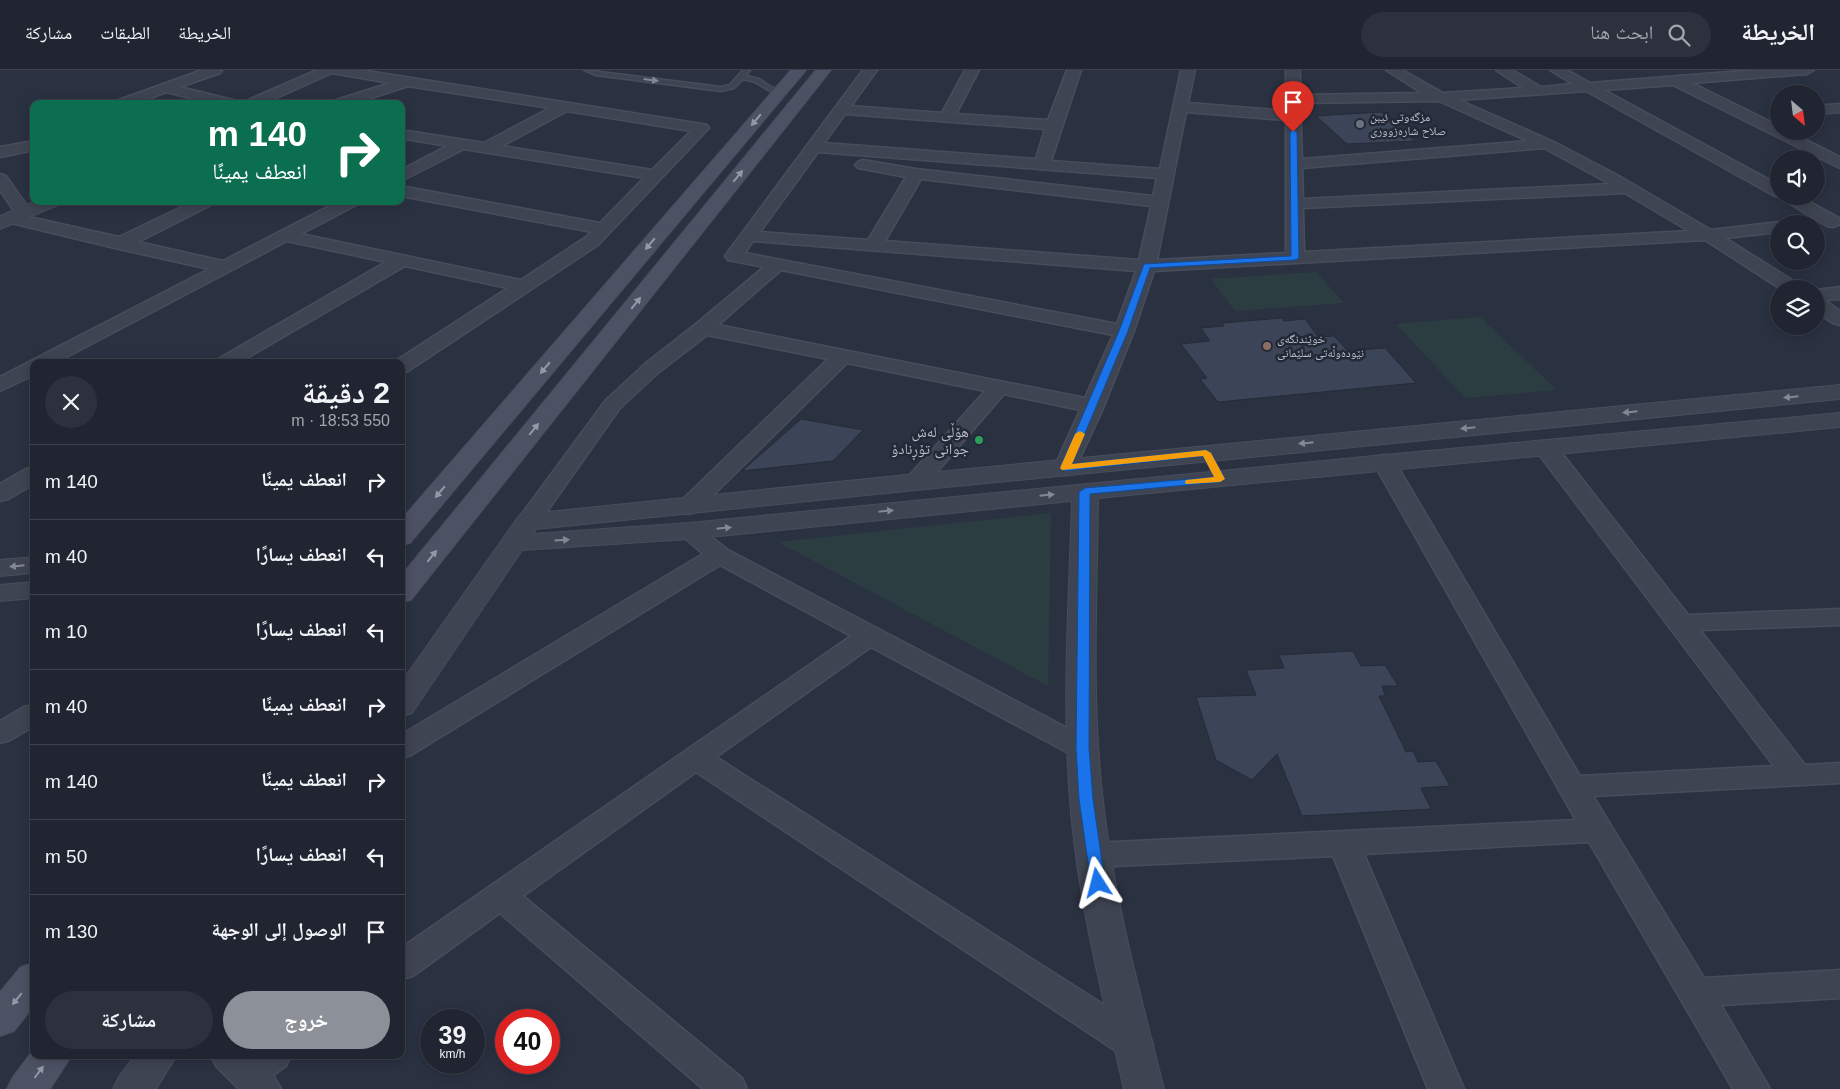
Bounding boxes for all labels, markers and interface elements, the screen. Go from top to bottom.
search box [1361,12,1711,57]
text: الخريطة [1741,18,1815,45]
icon: search [1665,21,1693,49]
text: ابحث هنا [1590,22,1653,43]
text: مشاركة [25,23,72,43]
text: الطبقات [100,23,150,43]
text: الخريطة [178,23,231,43]
one-way arrow [644,76,660,84]
pin [1272,81,1314,132]
north arrow [1770,85,1825,140]
map controls [1770,85,1825,335]
icon: arrive [1279,88,1307,116]
place label: مزگەوتی ئیبن صلاح شارەزووری [1370,110,1446,138]
text: 140 m [208,114,307,153]
one-way arrow [750,114,761,127]
marker: مزگەوتی ئیبن صلاح شارەزووری [1354,118,1366,130]
icon: right [325,120,390,185]
button: sound [1770,150,1825,205]
text: انعطف يمينًا [212,159,307,184]
one-way arrow [732,170,743,183]
button: search [1770,215,1825,270]
one-way arrow [645,238,656,251]
button: layers [1770,280,1825,335]
one-way arrow [630,297,641,310]
place label: خوێندنگەی نێوده‌وڵه‌تی سلێمانی [1277,332,1364,360]
marker: خوێندنگەی نێوده‌وڵه‌تی سلێمانی [1261,340,1273,352]
one-way arrow [540,362,551,374]
button: close [45,376,97,428]
text: 2 دقيقة [302,376,390,409]
one-way arrow [1783,393,1799,401]
one-way arrow [1621,408,1637,416]
text: 550 m · 18:53 [291,412,390,429]
place label: ھۆڵی لەش جوانی تۆڕنادۆ [891,422,969,461]
one-way arrow [528,423,539,436]
one-way arrow [1460,424,1476,432]
marker: ھۆڵی لەش جوانی تۆڕنادۆ [973,434,985,446]
one-way arrow [1298,440,1314,448]
icon: right [362,468,390,496]
text: انعطف يمينًا [261,469,347,490]
text: 140 m [45,471,98,492]
one-way arrow [434,485,445,498]
one-way arrow [1040,491,1056,499]
one-way arrow [878,507,894,515]
one-way arrow [716,524,732,532]
one-way arrow [554,535,570,543]
icon: left [362,543,390,571]
text: انعطف يسارًا [256,544,347,565]
text: 40 m [45,546,87,567]
one-way arrow [426,550,437,563]
one-way arrow [9,562,25,570]
icon: left [362,618,390,646]
text: انعطف يسارًا [256,619,347,640]
text: 10 m [45,621,87,642]
icon: right [362,693,390,721]
text: انعطف يمينًا [261,694,347,715]
text: 40 m [45,696,87,717]
icon: right [362,768,390,796]
text: انعطف يمينًا [261,769,347,790]
text: 140 m [45,771,98,792]
icon: left [362,843,390,871]
text: انعطف يسارًا [256,844,347,865]
text: 50 m [45,846,87,867]
position arrow [1071,856,1123,908]
icon: arrive [362,918,390,946]
text: الوصول إلى الوجهة [211,919,347,940]
text: 130 m [45,921,98,942]
button: مشاركة [45,991,213,1049]
button: خروج [223,991,390,1049]
one-way arrow [11,992,22,1005]
speed limit sign: 40 [495,1009,560,1074]
text: 39 [439,1021,466,1049]
text: km/h [439,1047,466,1061]
one-way arrow [34,1066,45,1079]

